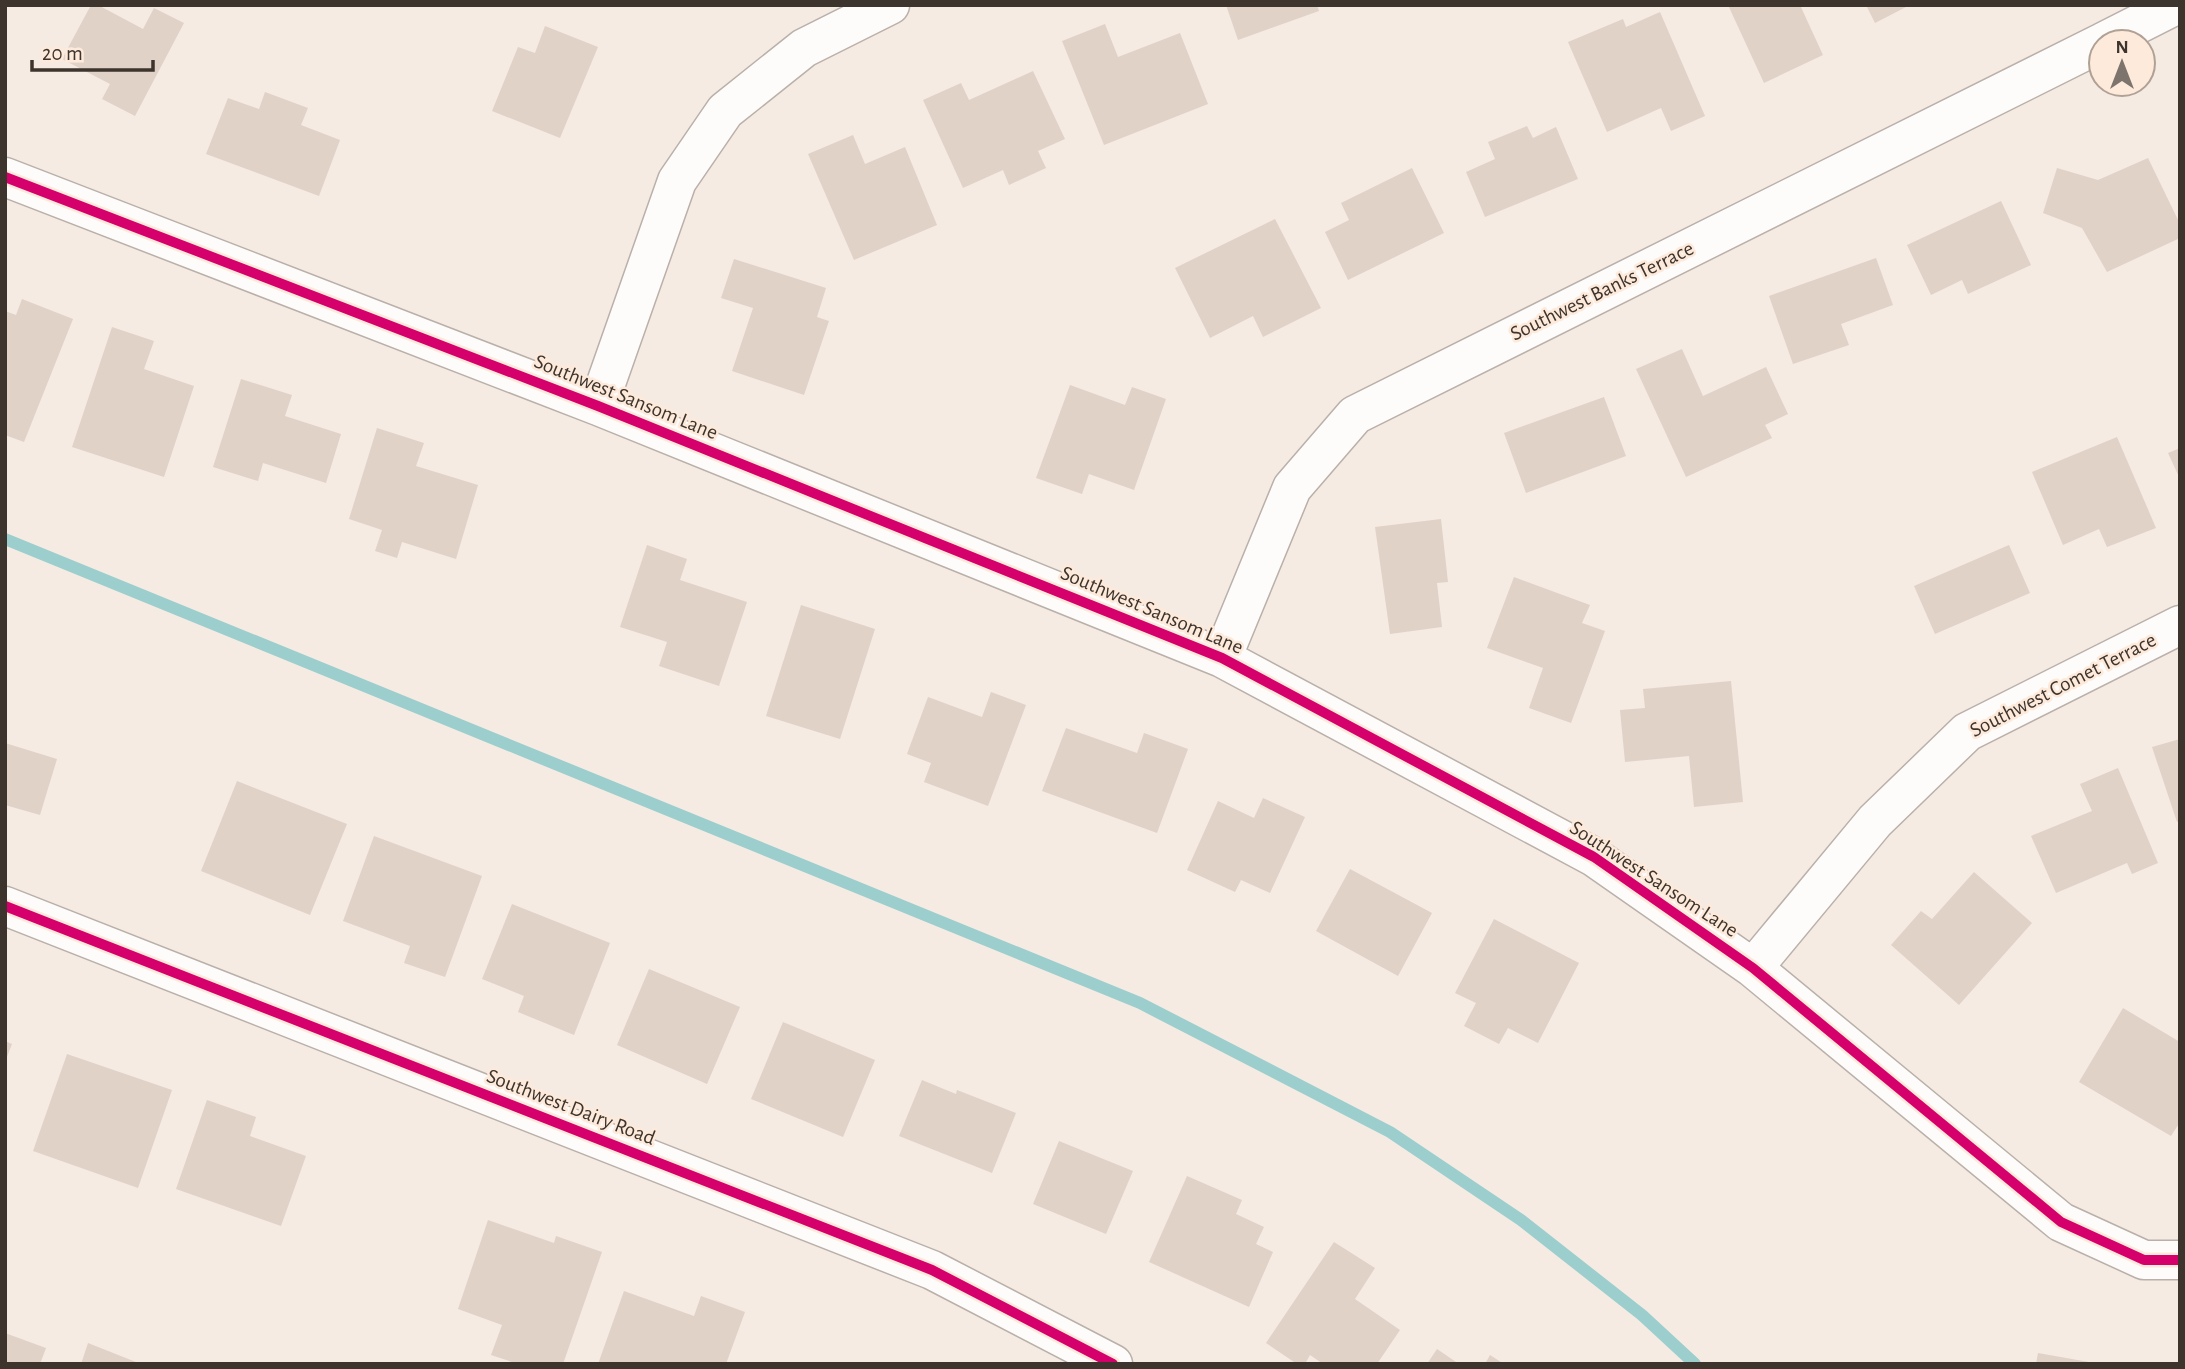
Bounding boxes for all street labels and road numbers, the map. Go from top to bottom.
street label: Southwest Banks Terrace [1507,238,1697,344]
street label: Southwest Sansom Lane [531,351,721,443]
street label: Southwest Sansom Lane [1058,562,1246,658]
street label: Southwest Comet Terrace [1967,629,2159,741]
street label: Southwest Sansom Lane [1566,817,1742,941]
street label: Southwest Dairy Road [484,1065,658,1149]

